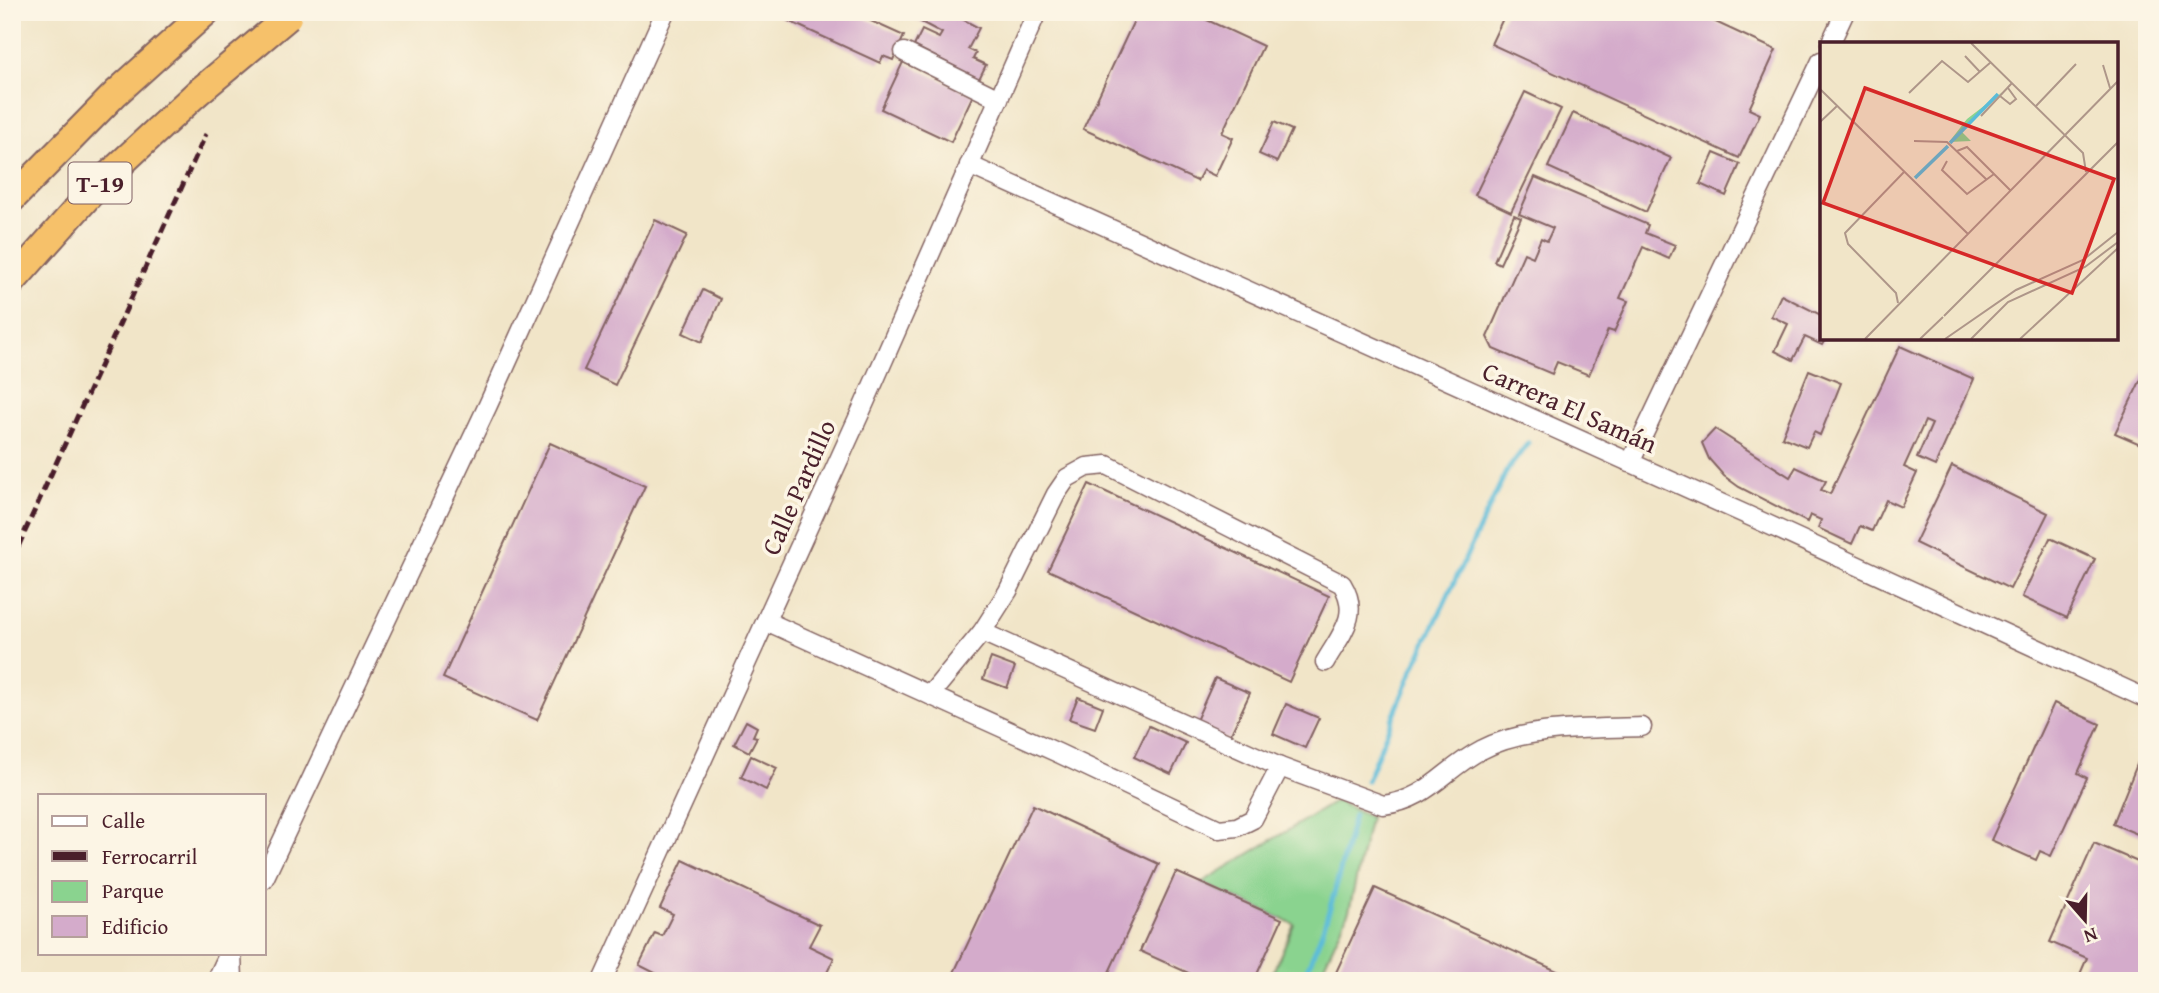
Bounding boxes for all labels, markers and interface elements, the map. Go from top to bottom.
inset map [1820,42,2117,340]
road number: T-19 [68,162,132,204]
street label: Carrera El Samán [1476,351,1664,463]
street label: Calle Pardillo [751,413,845,561]
legend [38,794,266,954]
text: Calle [102,805,145,836]
text: Ferrocarril [102,841,197,872]
text: Parque [102,875,164,906]
north arrow [2050,884,2120,954]
text: Edificio [102,911,168,942]
text: N [2080,921,2102,951]

